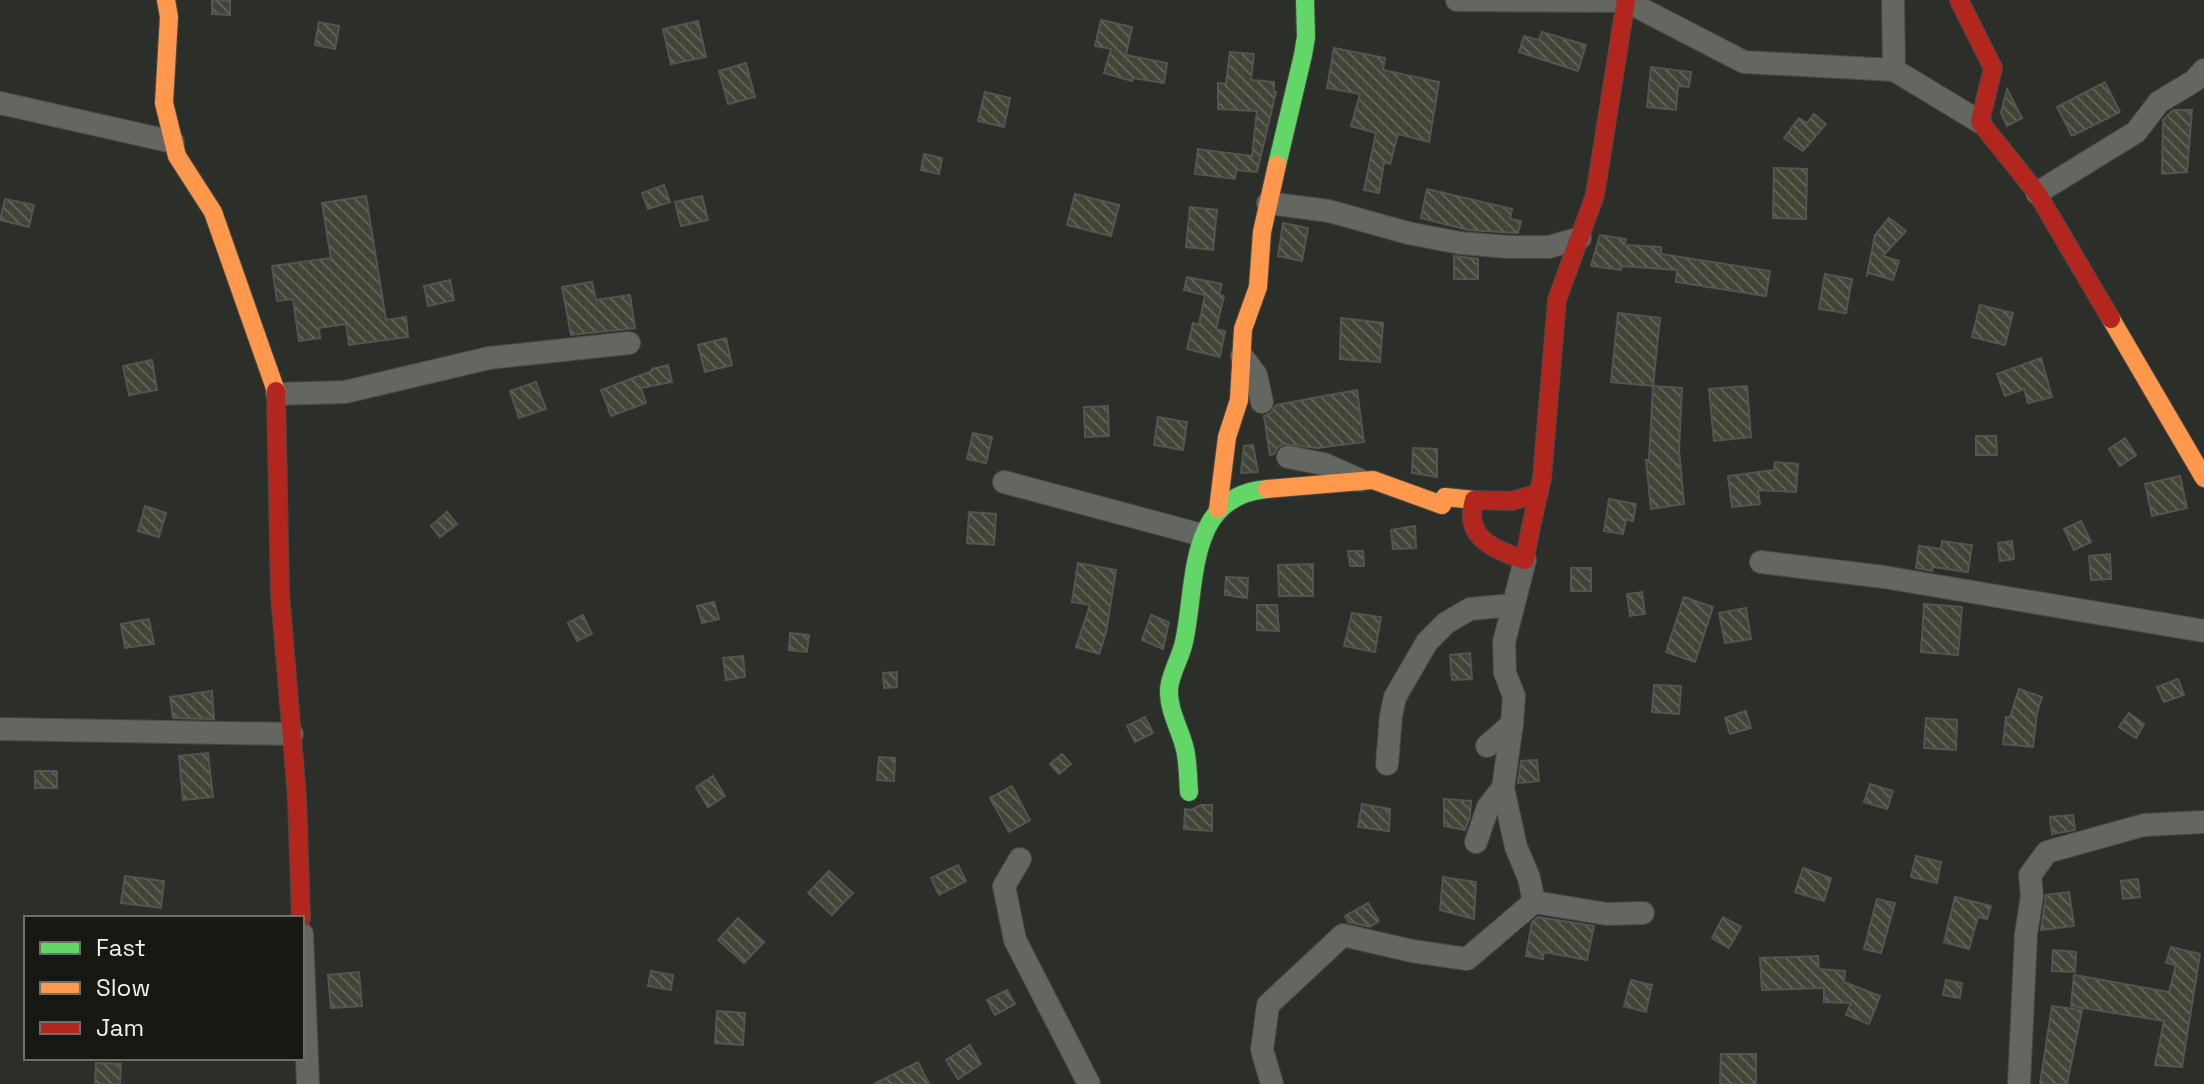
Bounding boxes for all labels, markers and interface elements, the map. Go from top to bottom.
legend [24,916,304,1060]
text: Fast [96,932,146,963]
text: Slow [96,972,150,1003]
text: Jam [96,1012,144,1043]

